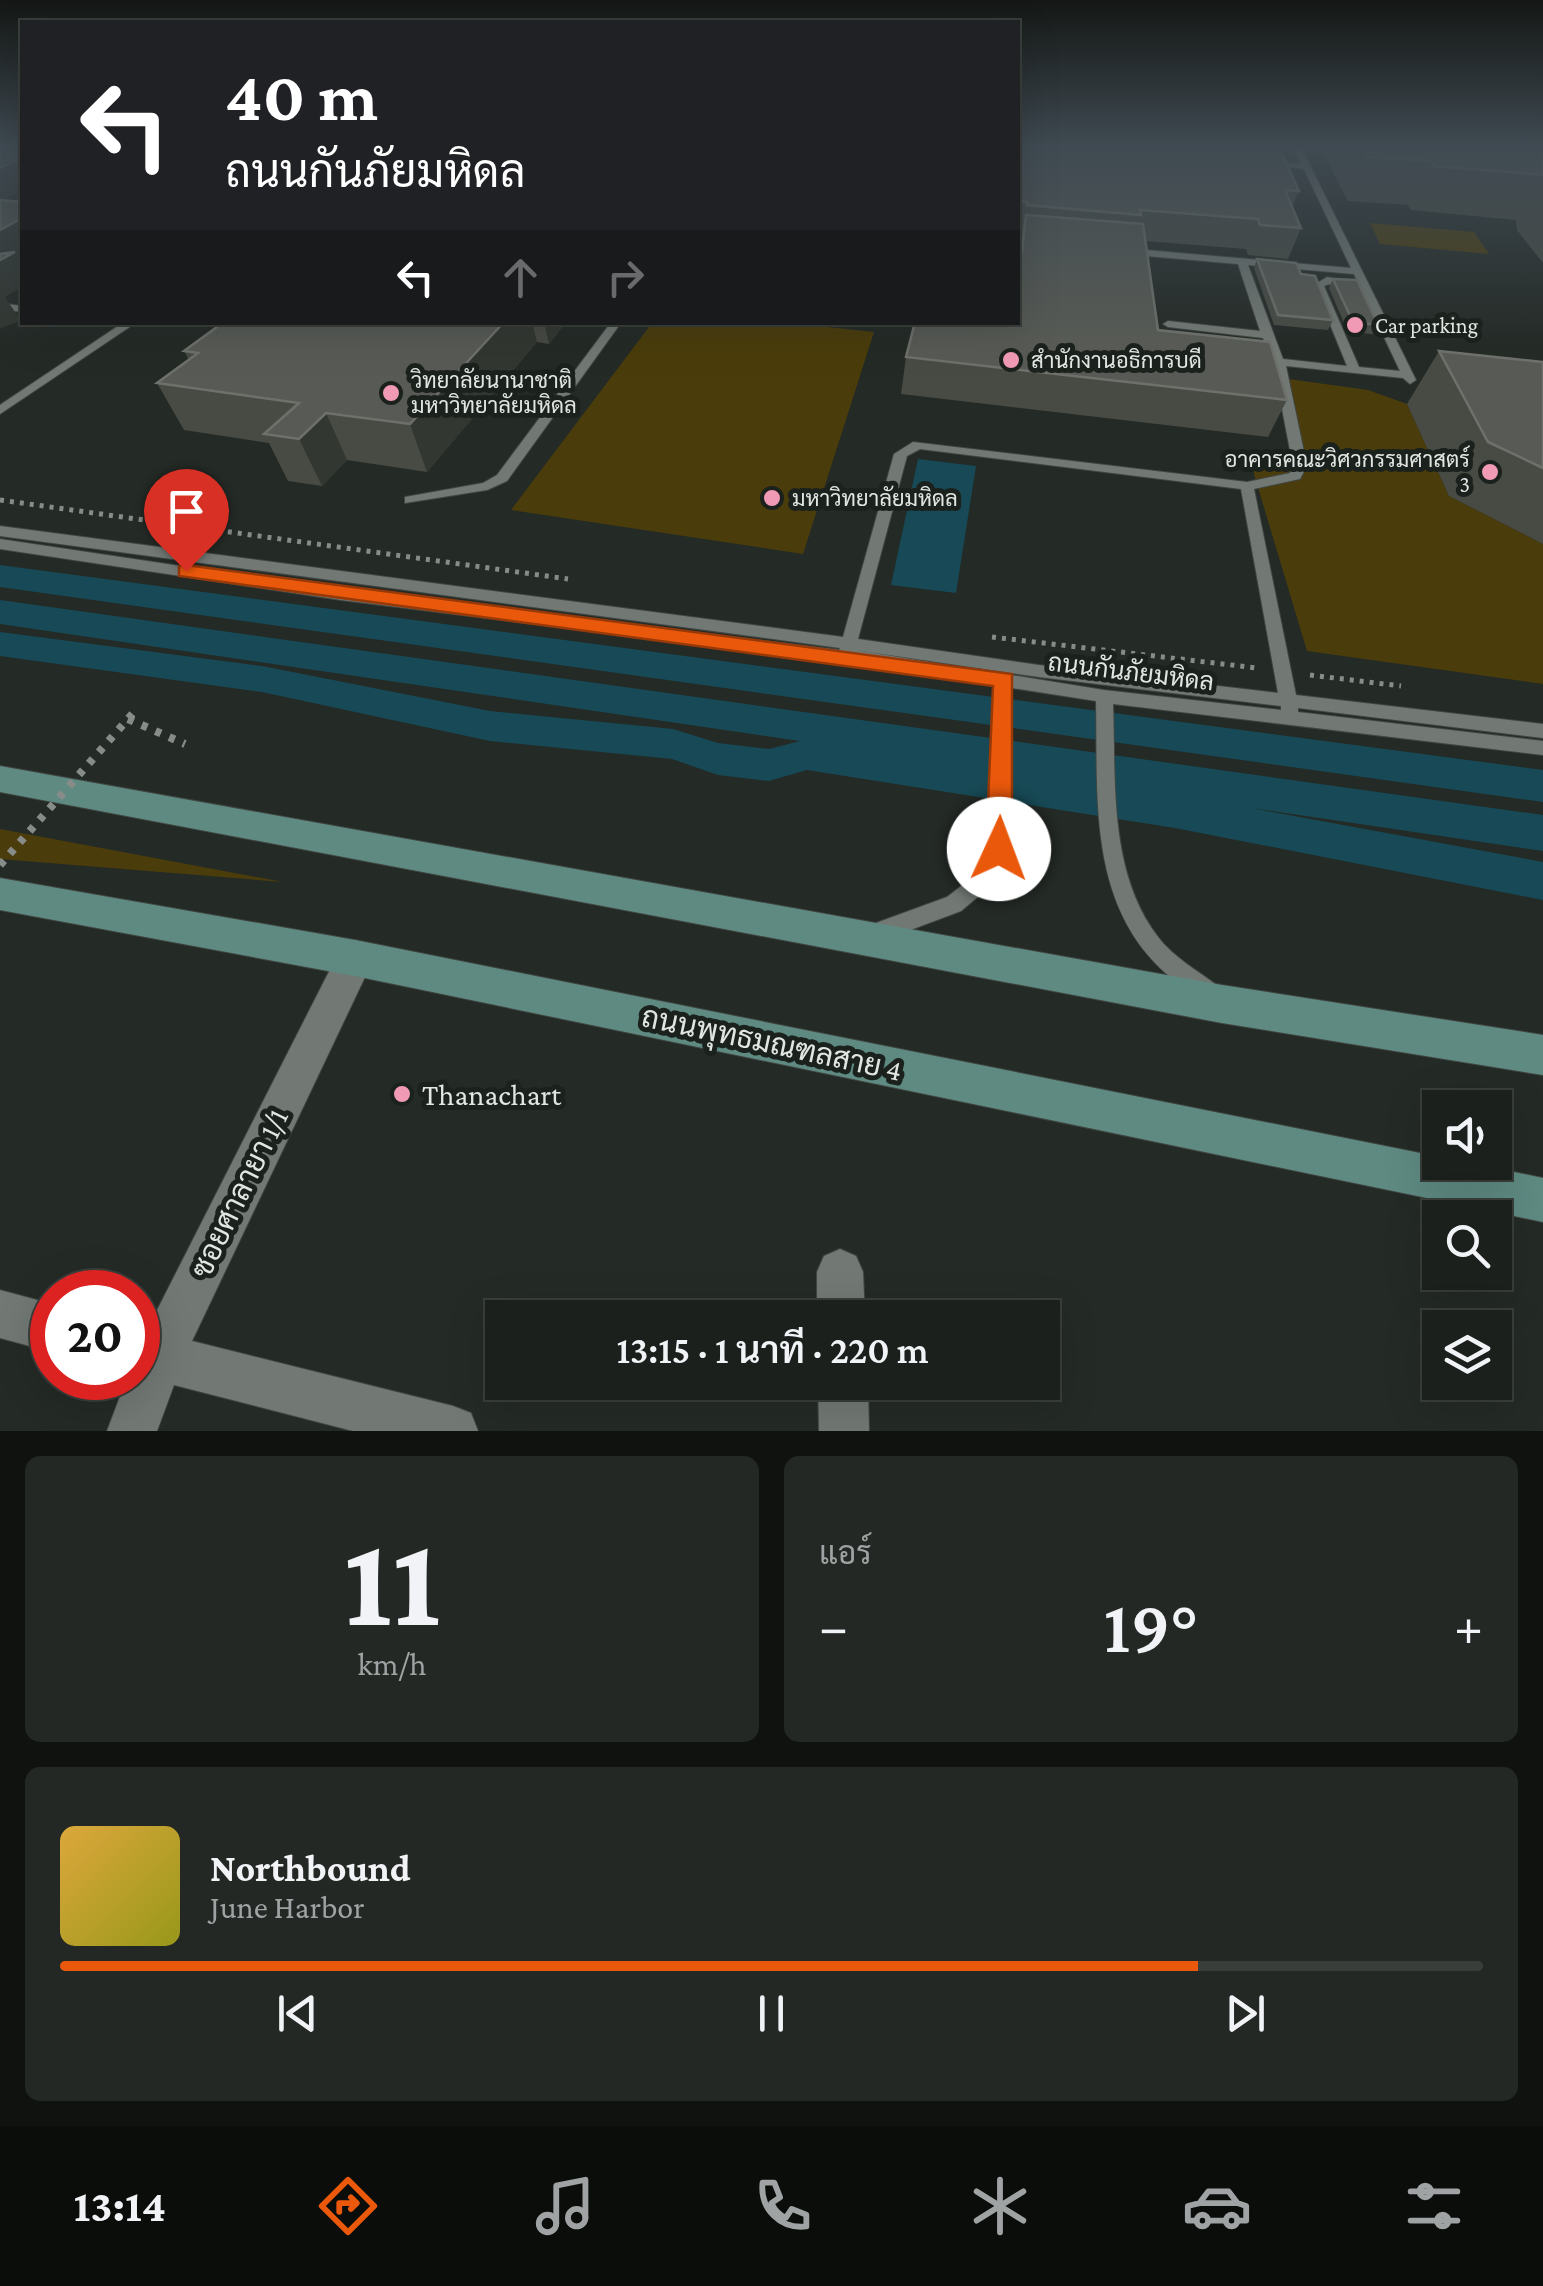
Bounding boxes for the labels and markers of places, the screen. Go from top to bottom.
place label: Car parking [1375,313,1478,338]
marker: Car parking [1344,314,1366,336]
place label: สำนักงานอธิการบดี [1031,347,1202,373]
marker: สำนักงานอธิการบดี [1000,349,1022,371]
place label: วิทยาลัยนานาชาติ มหาวิทยาลัยมหิดล [410,367,577,418]
marker: วิทยาลัยนานาชาติ มหาวิทยาลัยมหิดล [380,382,402,404]
place label: อาคารคณะวิศวกรรมศาสตร์ 3 [1225,445,1470,497]
marker: อาคารคณะวิศวกรรมศาสตร์ 3 [1479,461,1501,483]
pin [144,469,229,572]
place label: มหาวิทยาลัยมหิดล [792,485,958,511]
marker: มหาวิทยาลัยมหิดล [761,487,783,509]
place label: Thanachart [422,1078,562,1111]
marker: Thanachart [391,1083,413,1105]

